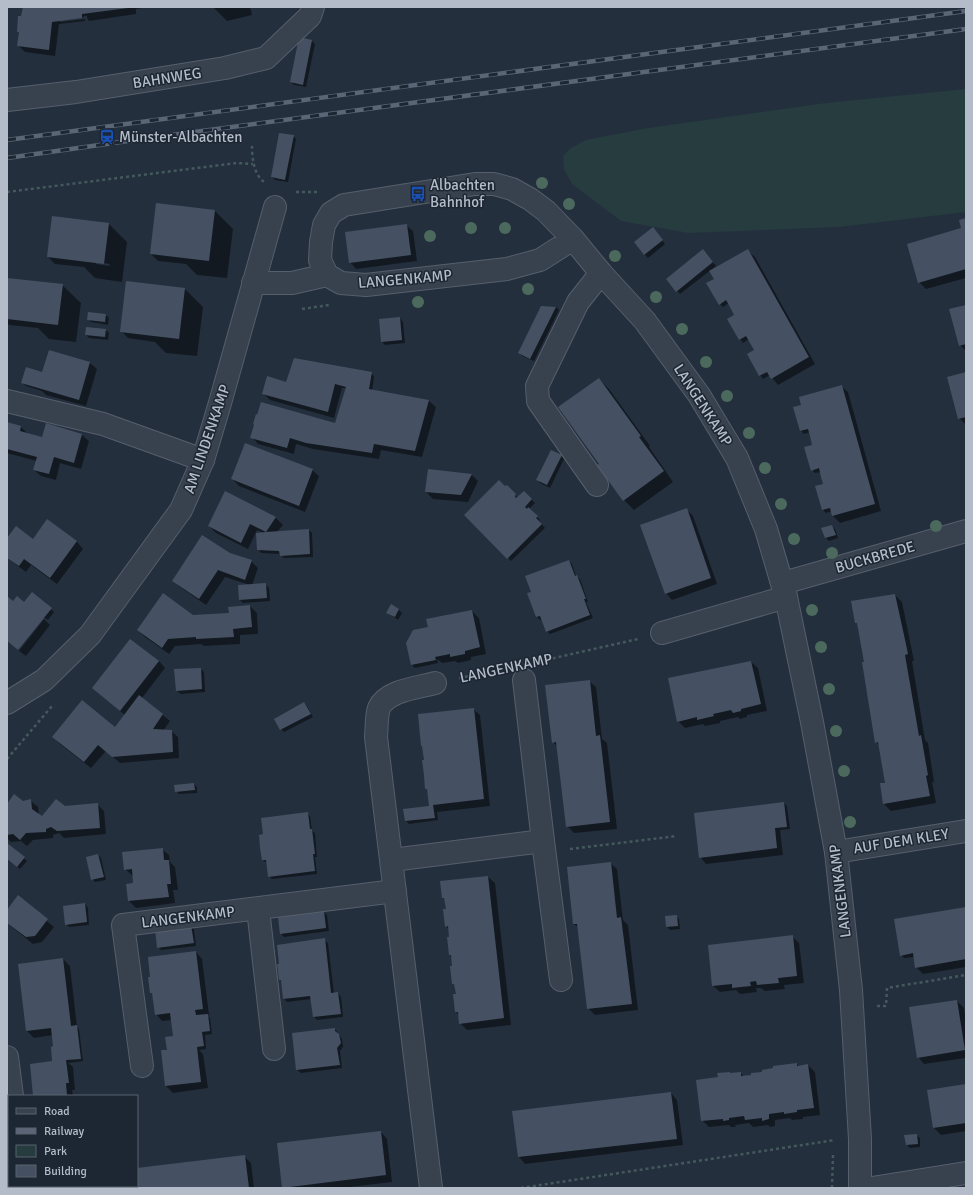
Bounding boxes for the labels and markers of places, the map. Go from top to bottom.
station icon: Münster-Albachten [98,128,116,146]
place label: Münster-Albachten [119,128,242,146]
place label: Albachten Bahnhof [430,176,495,211]
bus stop icon: Albachten Bahnhof [409,185,427,203]

